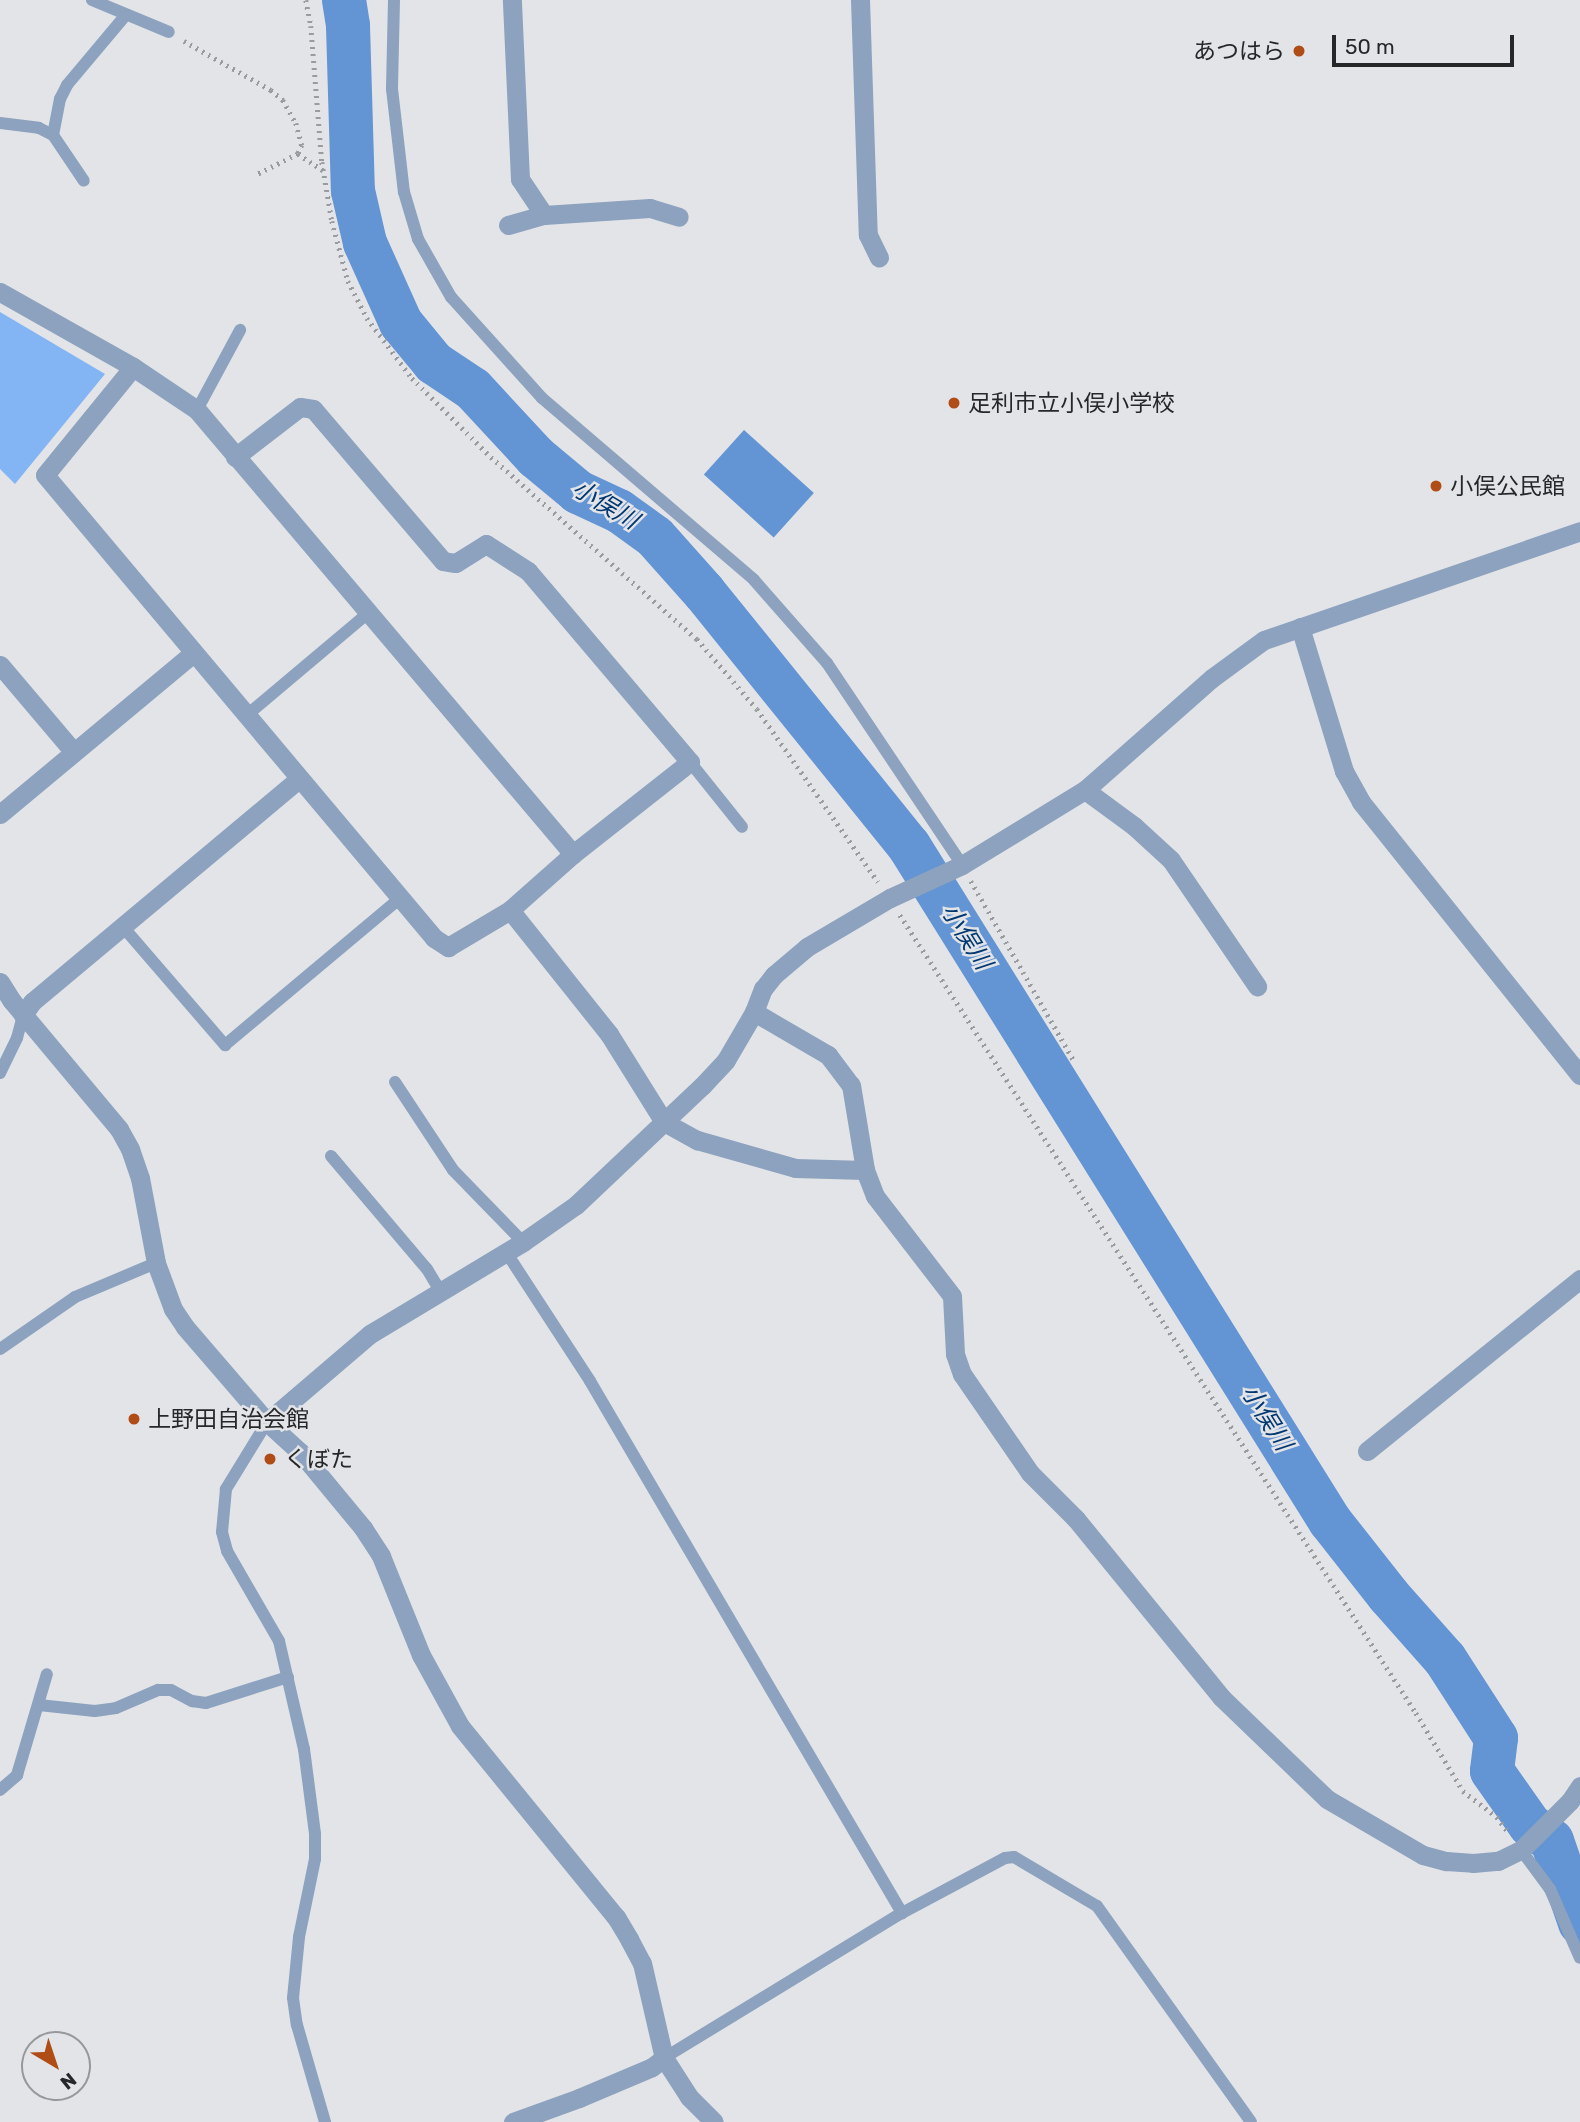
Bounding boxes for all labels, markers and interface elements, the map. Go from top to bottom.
scale bar [1335,21,1517,65]
text: 50 m [1345,34,1395,59]
place label: あつはら [1193,37,1285,65]
marker: あつはら [1291,43,1307,59]
place label: 足利市立小俣小学校 [968,389,1175,417]
marker: 足利市立小俣小学校 [946,395,962,411]
place label: 小俣公民館 [1450,472,1565,500]
water label: 小俣川 [567,474,643,536]
marker: 小俣公民館 [1428,478,1444,494]
water label: 小俣川 [935,899,997,975]
water label: 小俣川 [1235,1380,1297,1456]
place label: 上野田自治会館 [148,1405,309,1433]
marker: 上野田自治会館 [126,1411,142,1427]
place label: くぼた [284,1445,353,1473]
marker: くぼた [262,1451,278,1467]
north arrow [21,2031,91,2101]
text: N [56,2068,81,2094]

